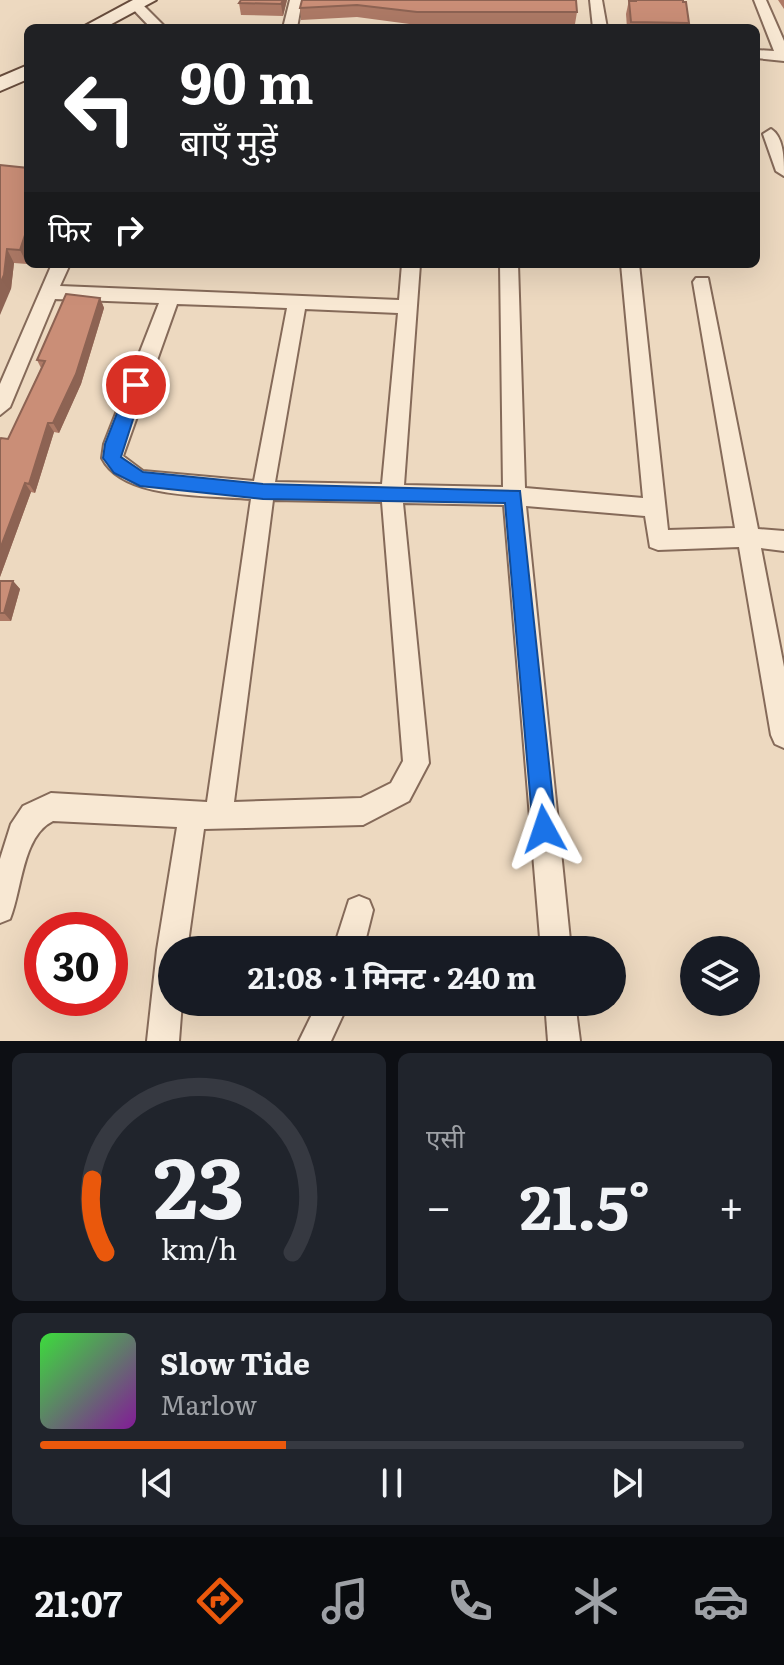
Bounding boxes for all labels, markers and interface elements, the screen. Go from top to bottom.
text: 90 m [180,38,314,121]
icon: left [48,56,152,160]
text: बाएँ मुड़ें [180,114,278,167]
text: फिर [48,207,91,251]
icon: right [107,208,151,252]
pin [102,351,170,419]
icon: arrive [114,363,158,407]
position arrow [502,787,586,871]
speed limit sign: 30 [24,912,128,1016]
map controls [680,936,760,1016]
button: layers [680,936,760,1016]
text: 21:08 · 1 मिनट · 240 m [248,954,536,998]
text: एसी [426,1117,465,1156]
text: 23 [153,1121,245,1245]
text: 21.5° [520,1159,650,1248]
text: − [426,1171,452,1237]
text: + [718,1171,744,1237]
text: km/h [161,1226,237,1269]
text: Slow Tide [160,1340,310,1384]
text: Marlow [160,1384,257,1423]
icon: previous [135,1461,179,1505]
icon: pause [370,1461,414,1505]
icon: next [605,1461,649,1505]
icon: directions [192,1573,248,1629]
icon: music [317,1573,373,1629]
icon: phone [442,1573,498,1629]
icon: climate [568,1573,624,1629]
icon: car [693,1573,749,1629]
text: 21:07 [35,1575,122,1628]

